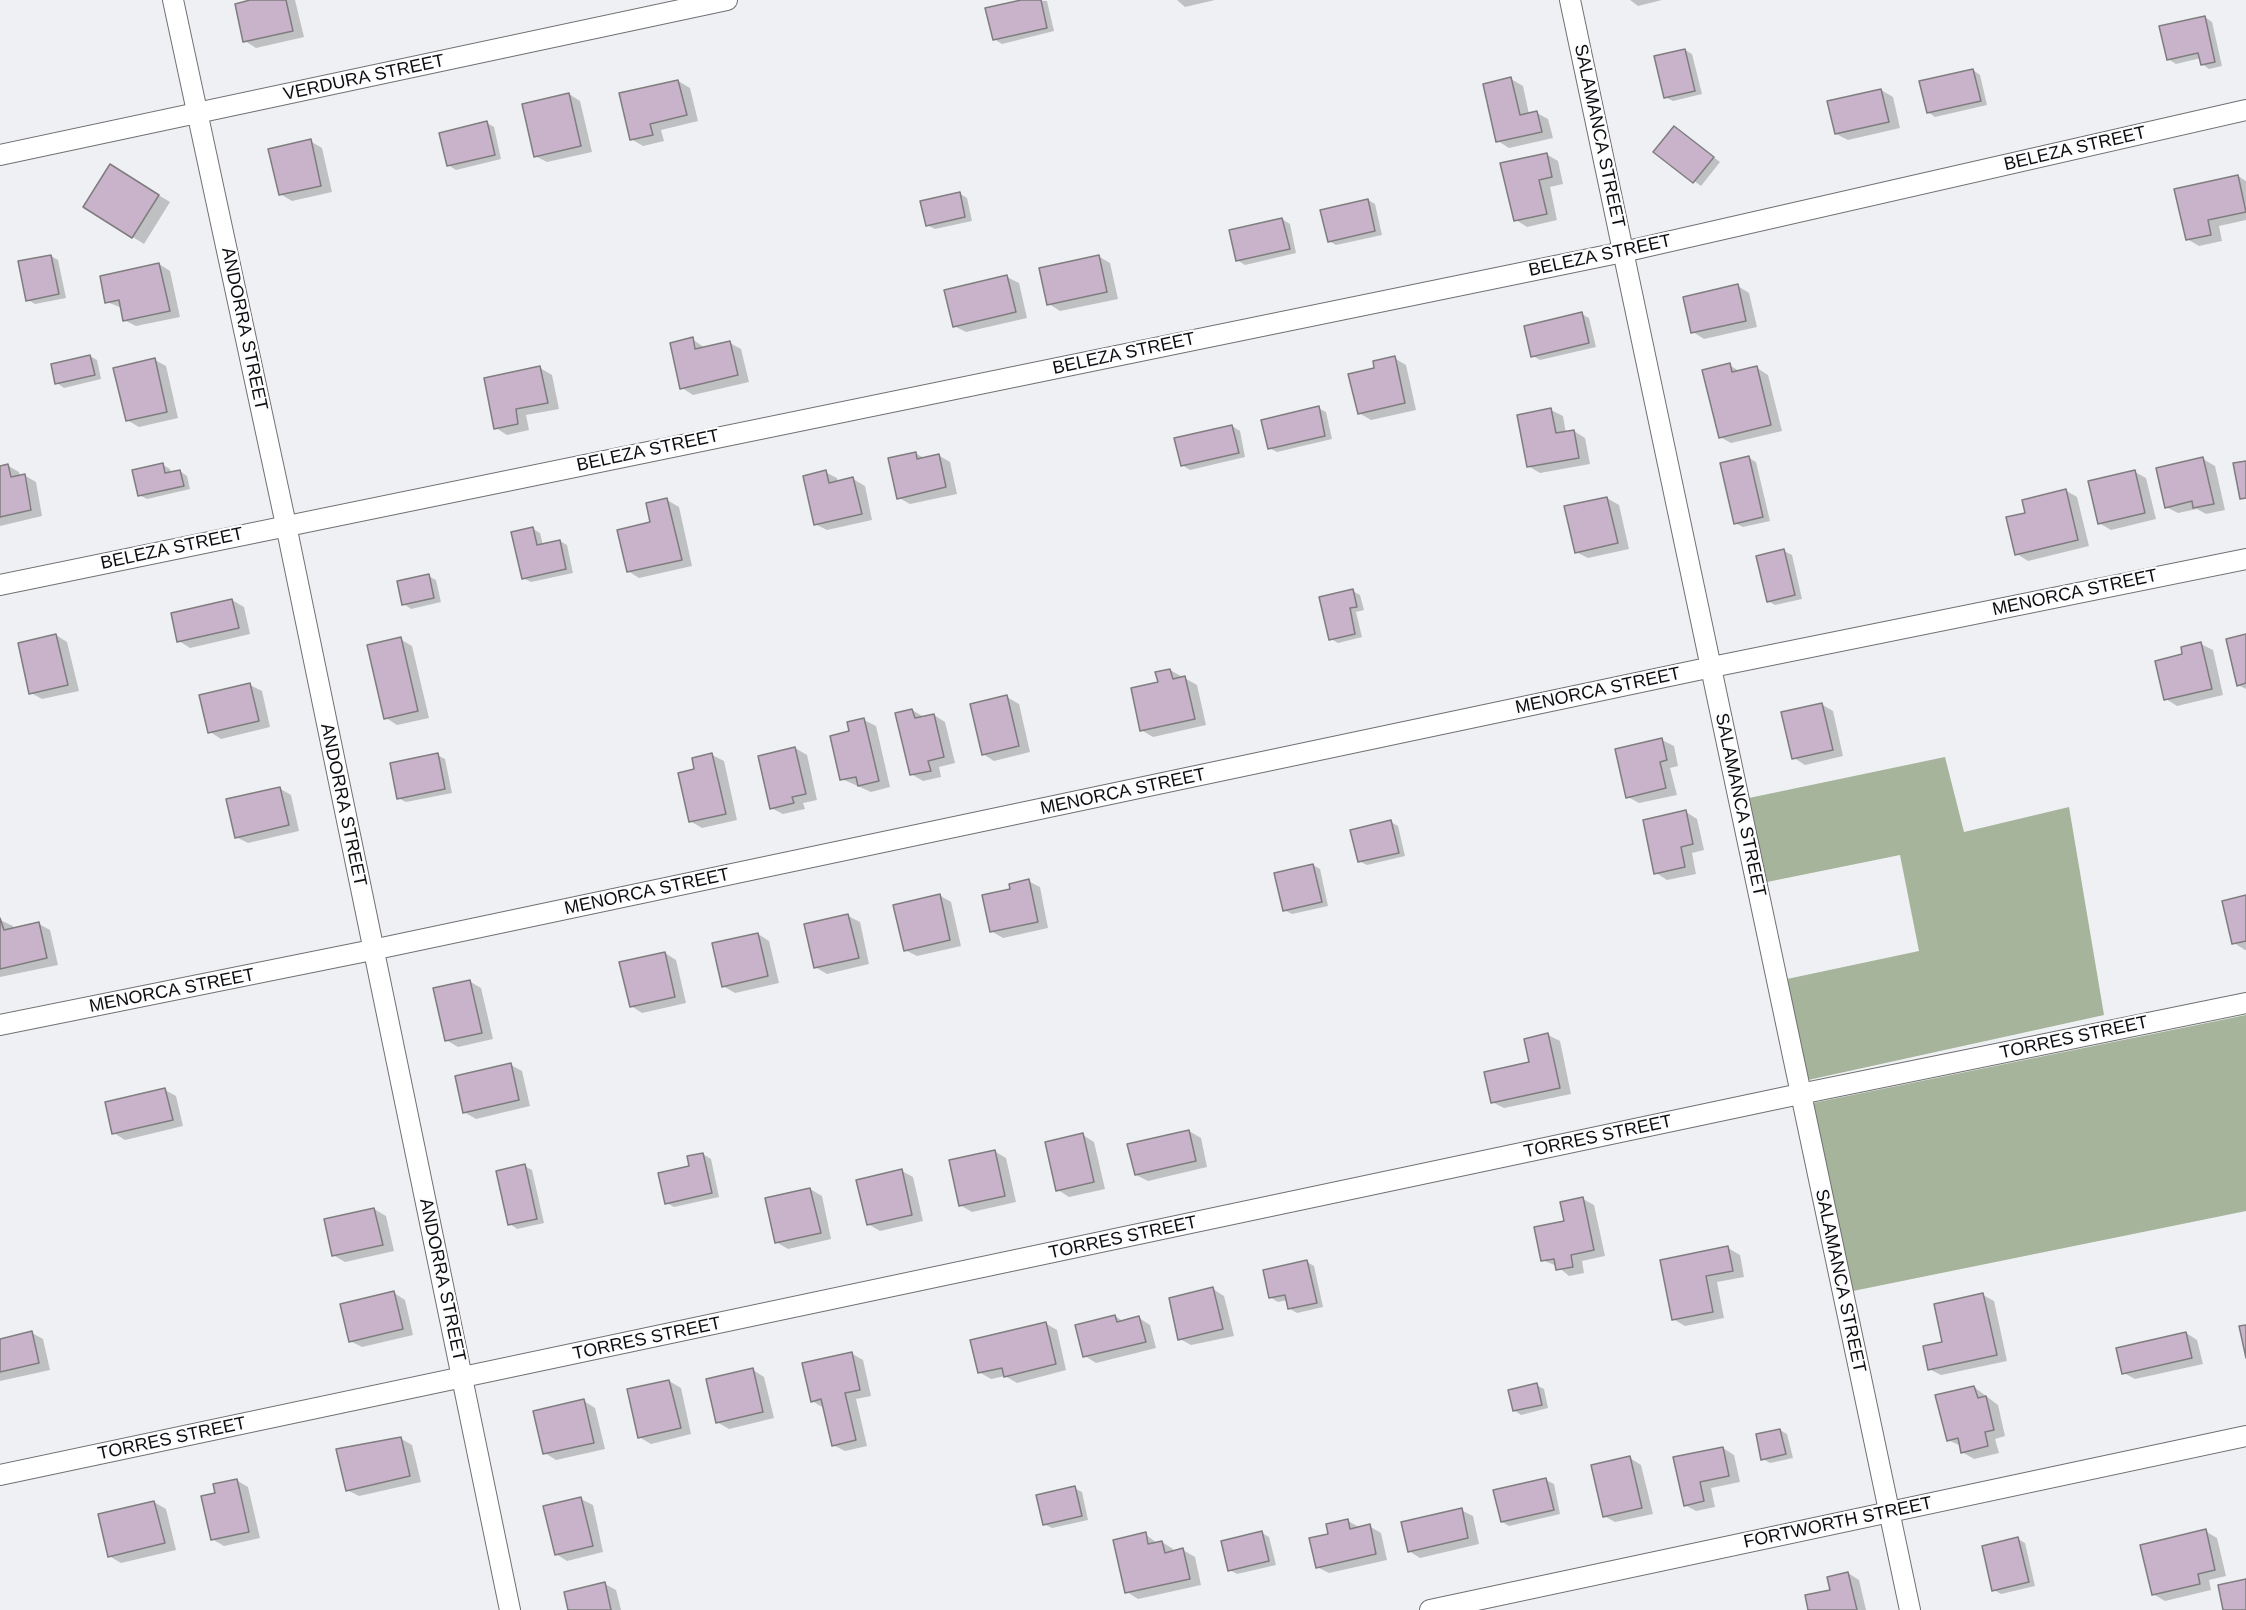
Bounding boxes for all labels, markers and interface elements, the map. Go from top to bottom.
street label: SALAMANCA STREET [1569,42,1629,230]
street label: VERDURA STREET [282,50,446,106]
street label: BELEZA STREET [2002,122,2148,176]
street label: BELEZA STREET [1527,230,1673,282]
street label: ANDORRA STREET [216,246,272,412]
street label: BELEZA STREET [1051,328,1197,380]
street label: BELEZA STREET [575,425,721,477]
street label: BELEZA STREET [99,523,245,575]
street label: MENORCA STREET [1991,565,2159,621]
street label: MENORCA STREET [1514,663,1682,719]
street label: SALAMANCA STREET [1710,711,1770,899]
street label: ANDORRA STREET [315,722,371,888]
street label: MENORCA STREET [1039,764,1207,820]
street label: MENORCA STREET [563,864,731,920]
street label: MENORCA STREET [87,964,257,1018]
street label: TORRES STREET [1998,1012,2150,1064]
street label: TORRES STREET [1522,1111,1674,1163]
street label: SALAMANCA STREET [1810,1187,1870,1375]
street label: ANDORRA STREET [414,1197,470,1363]
street label: TORRES STREET [1047,1212,1199,1264]
street label: TORRES STREET [571,1313,723,1365]
street label: TORRES STREET [96,1413,248,1465]
street label: FORTWORTH STREET [1742,1492,1934,1554]

